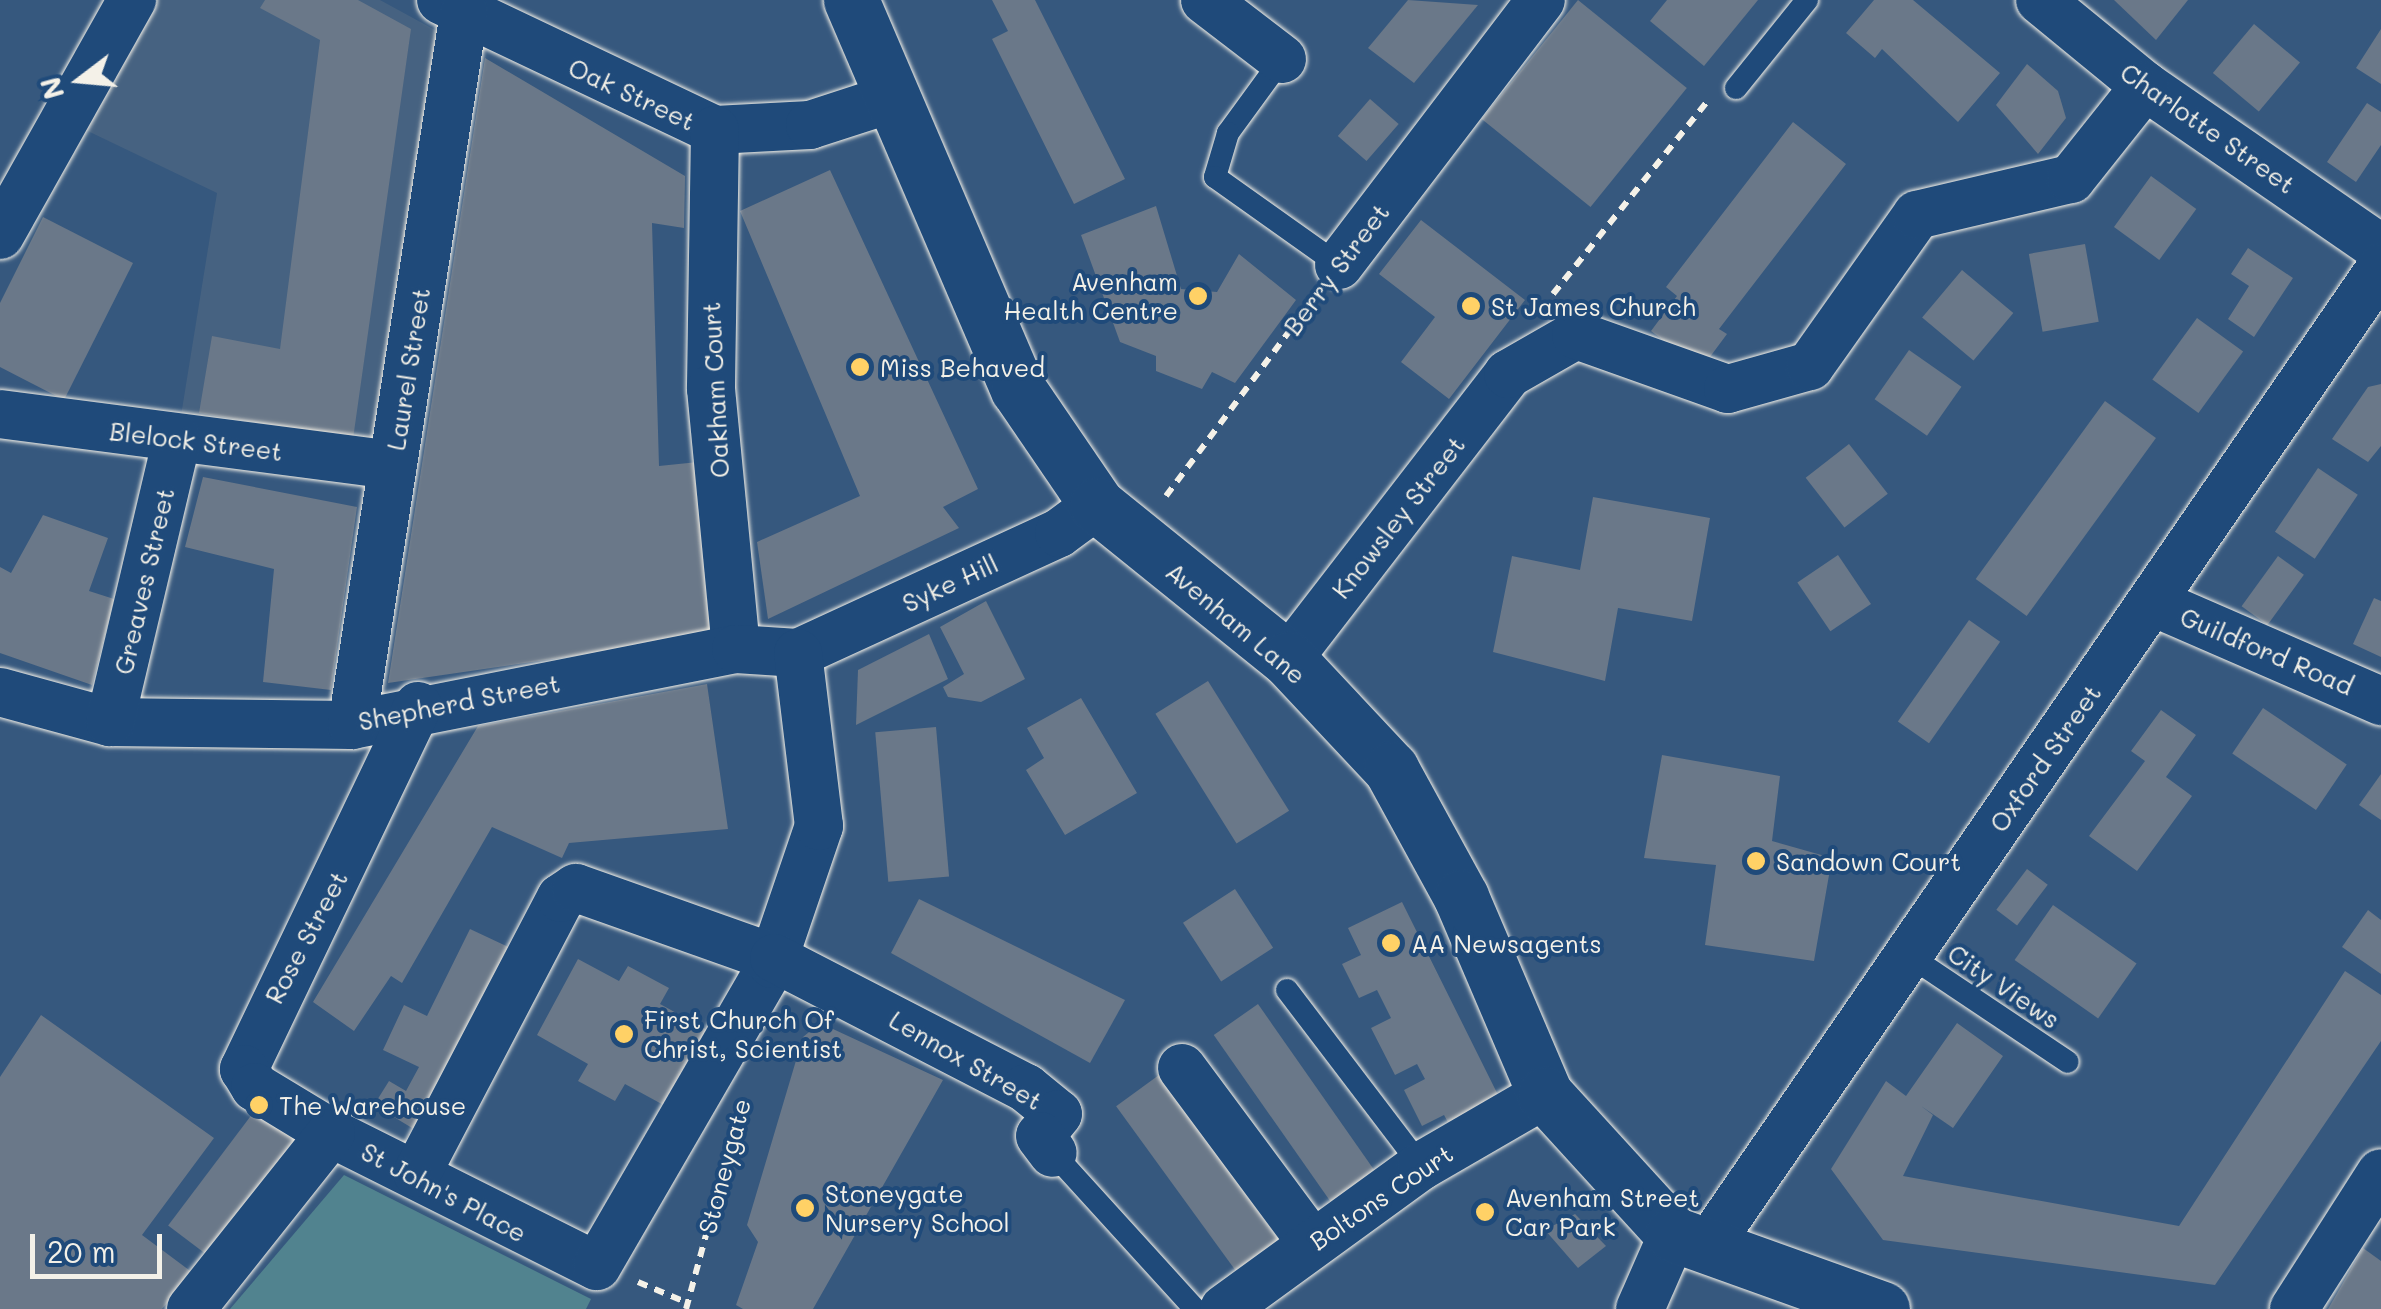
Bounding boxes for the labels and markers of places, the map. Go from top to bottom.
place label: Avenham Health Centre [1004,267,1178,326]
marker: Avenham Health Centre [1187,285,1209,307]
place label: St James Church [1491,291,1696,321]
marker: St James Church [1460,295,1482,317]
place label: Miss Behaved [880,352,1045,382]
marker: Miss Behaved [849,356,871,378]
place label: Sandown Court [1776,846,1961,876]
marker: Sandown Court [1745,850,1767,872]
place label: AA Newsagents [1411,928,1602,958]
marker: AA Newsagents [1380,932,1402,954]
place label: First Church Of Christ, Scientist [644,1005,842,1064]
marker: First Church Of Christ, Scientist [613,1023,635,1045]
place label: The Warehouse [279,1090,466,1120]
marker: The Warehouse [248,1094,270,1116]
place label: Stoneygate Nursery School [825,1179,1010,1238]
place label: Avenham Street Car Park [1505,1183,1700,1242]
marker: Stoneygate Nursery School [794,1197,816,1219]
marker: Avenham Street Car Park [1474,1201,1496,1223]

